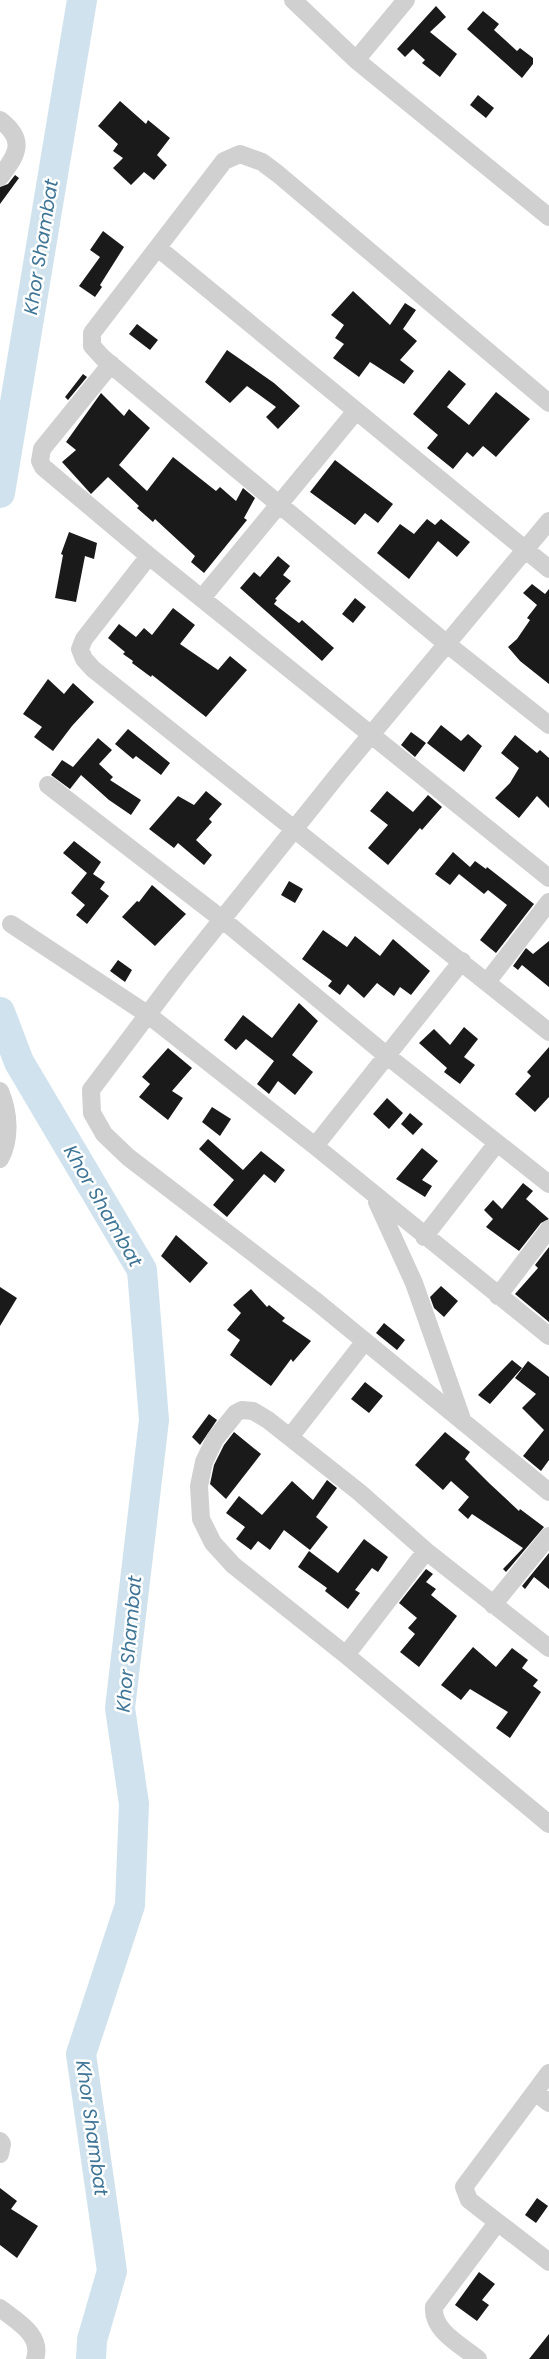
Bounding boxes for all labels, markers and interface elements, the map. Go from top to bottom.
water label: Khor Shambat [17,176,65,317]
water label: Khor Shambat [57,1140,149,1273]
water label: Khor Shambat [110,1574,148,1713]
water label: Khor Shambat [69,2058,115,2199]

